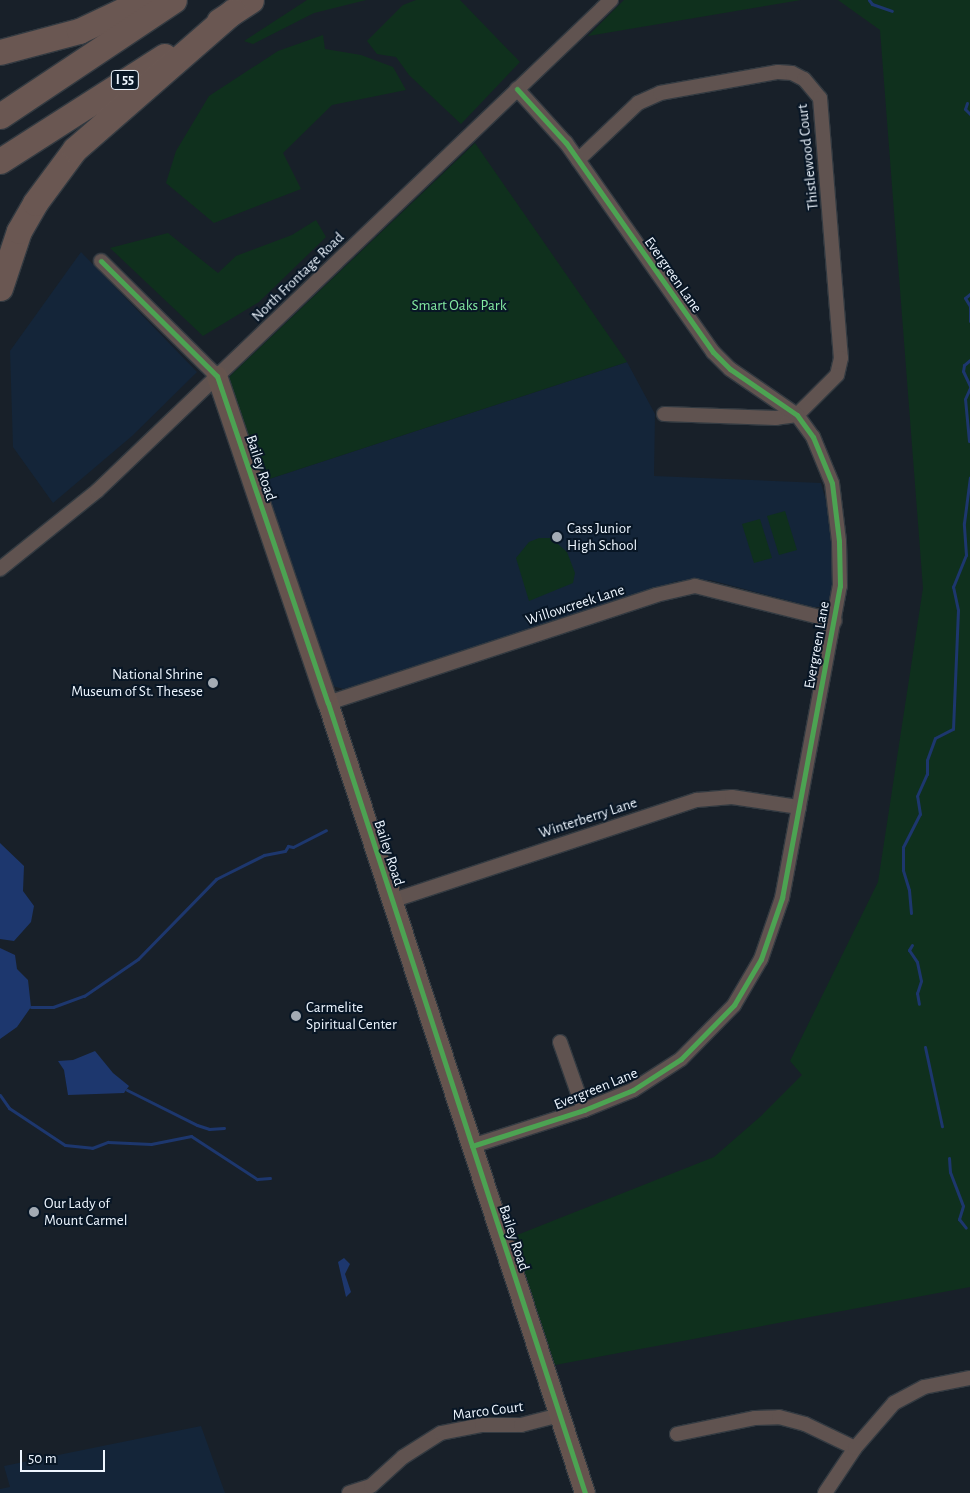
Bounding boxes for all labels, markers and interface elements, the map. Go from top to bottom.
road number: I 55 [110,68,140,92]
street label: Thistlewood Court [793,103,823,211]
street label: North Frontage Road [248,228,348,326]
street label: Evergreen Lane [640,234,706,316]
park label: Smart Oaks Park [411,297,507,315]
street label: Bailey Road [242,433,280,503]
place label: Cass Junior High School [567,519,637,554]
marker: Cass Junior High School [551,531,563,543]
street label: Willowcreek Lane [523,581,627,629]
street label: Evergreen Lane [800,600,834,690]
place label: National Shrine Museum of St. Thesese [71,665,203,700]
marker: National Shrine Museum of St. Thesese [207,677,219,689]
street label: Winterberry Lane [537,794,639,842]
street label: Bailey Road [370,818,408,888]
place label: Carmelite Spiritual Center [306,998,397,1033]
marker: Carmelite Spiritual Center [290,1010,302,1022]
street label: Evergreen Lane [552,1064,640,1114]
place label: Our Lady of Mount Carmel [44,1194,127,1229]
street label: Bailey Road [495,1203,533,1273]
marker: Our Lady of Mount Carmel [28,1206,40,1218]
street label: Marco Court [452,1398,524,1424]
scale bar [22,1440,108,1472]
text: 50 m [28,1451,57,1466]

